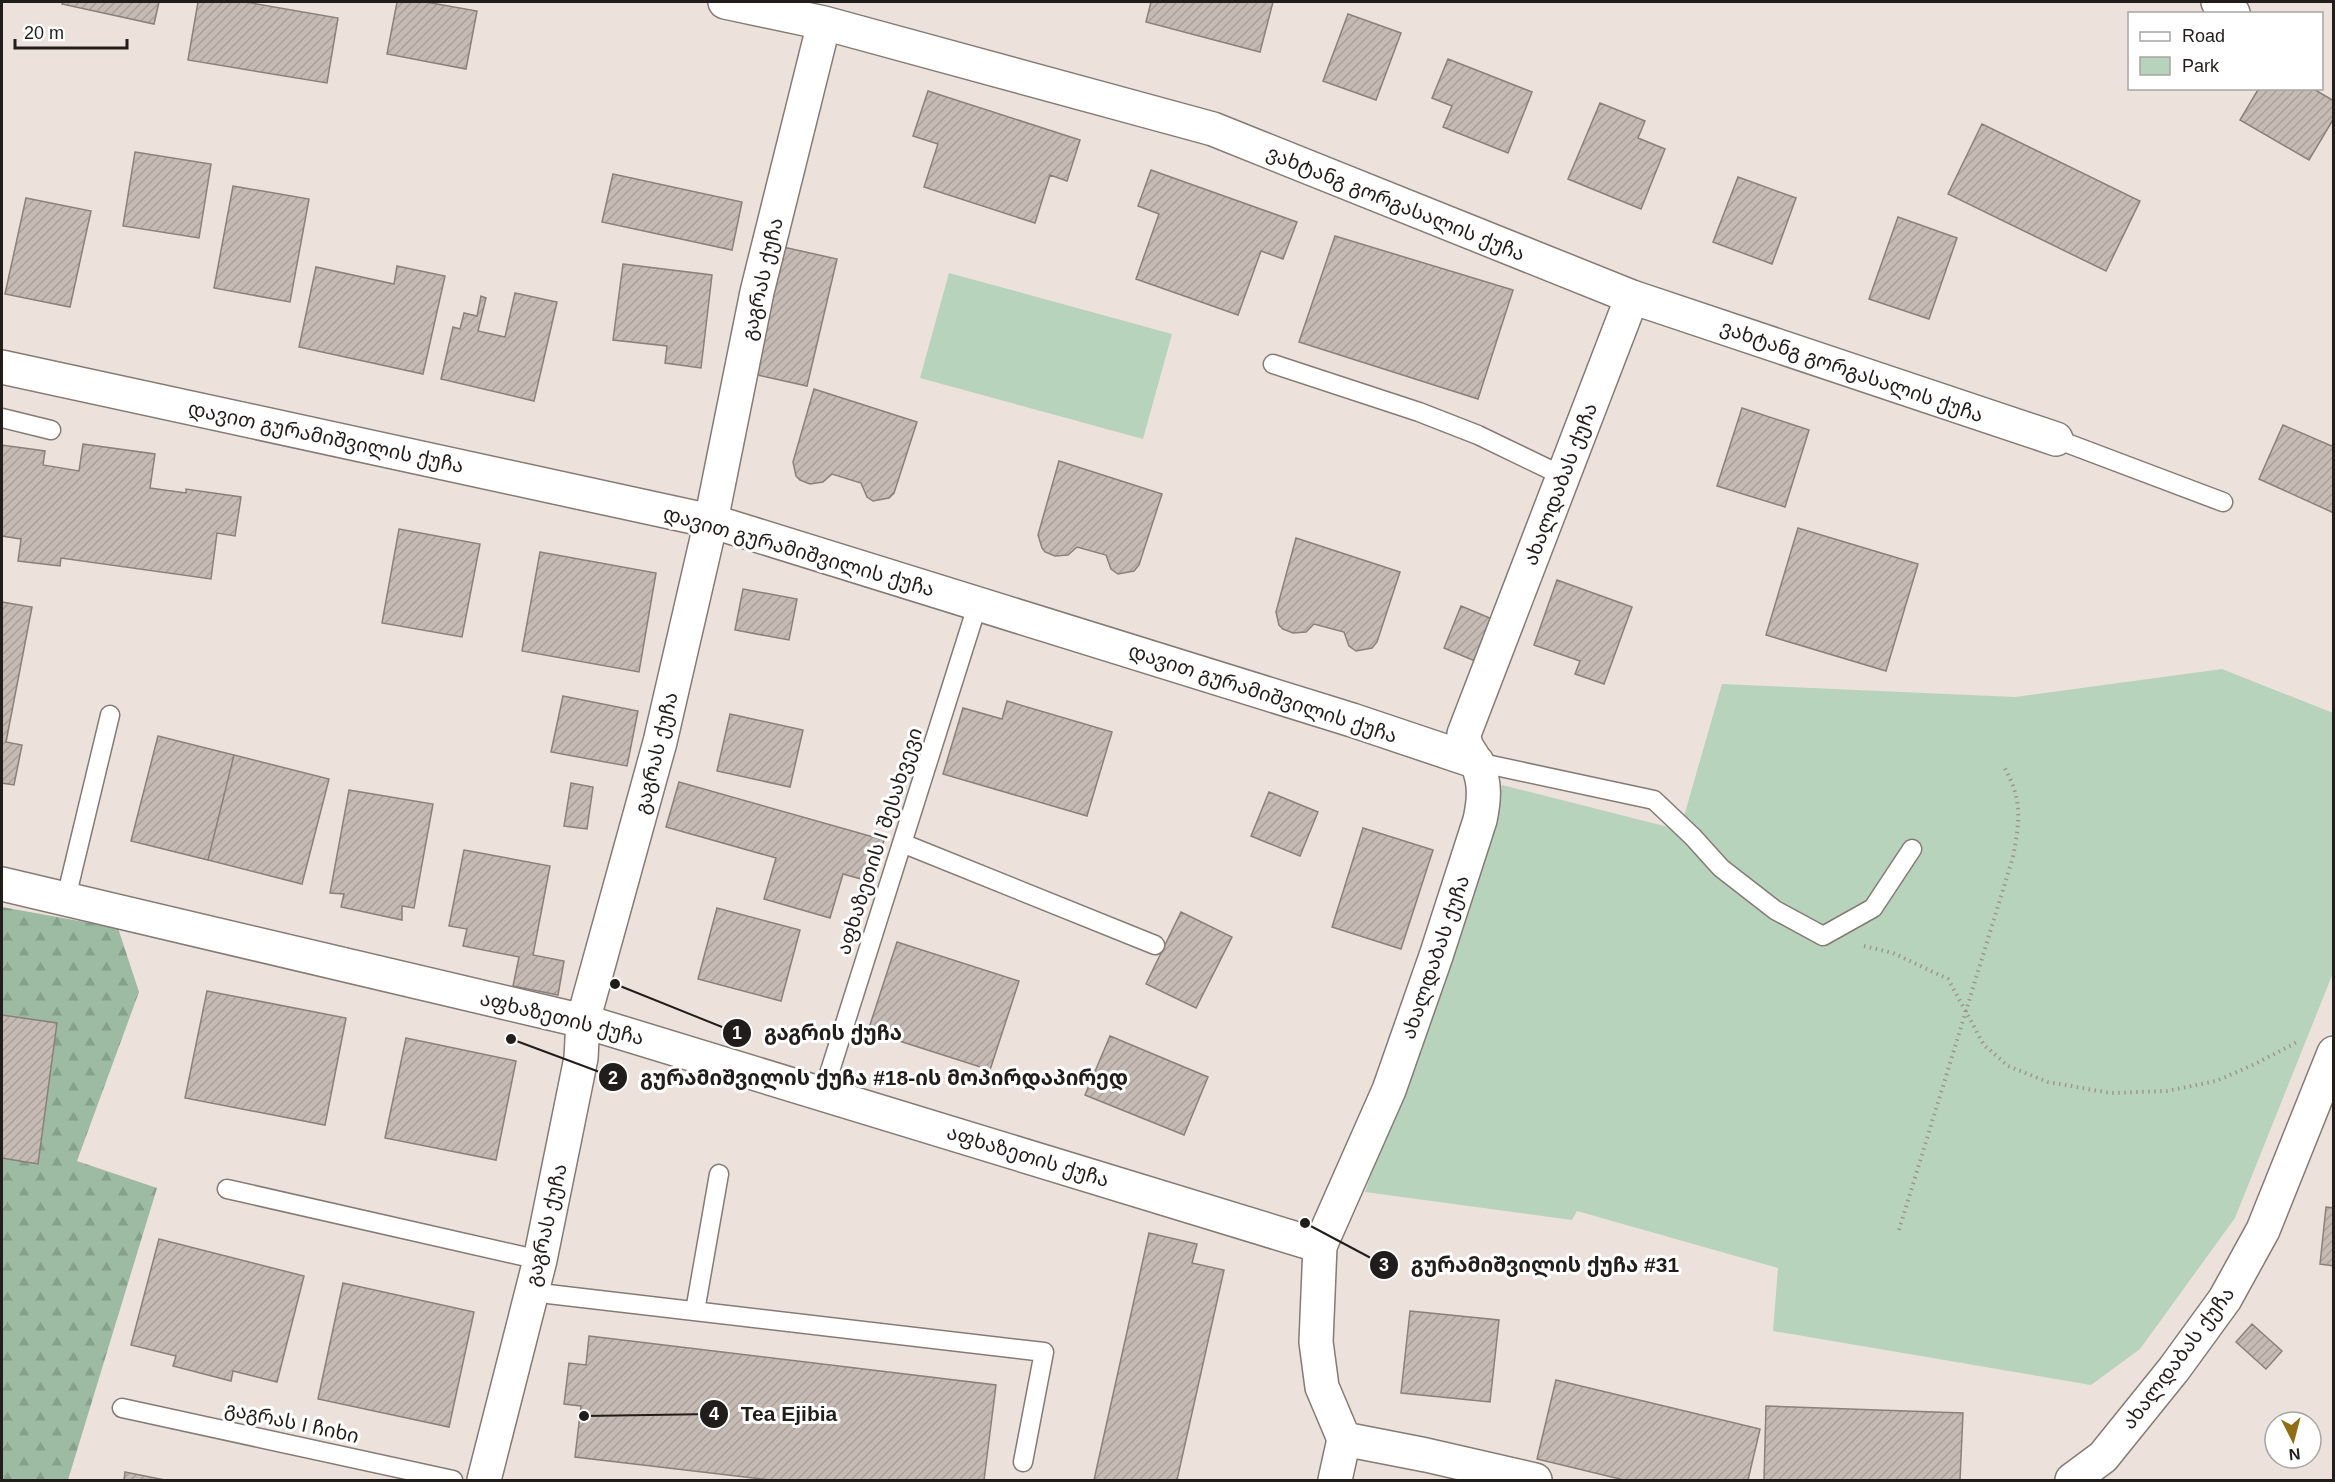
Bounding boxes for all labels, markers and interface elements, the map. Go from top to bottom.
scale bar [15,12,128,50]
legend [2128,12,2323,90]
text: 20 m [24,23,64,43]
text: Road [2182,26,2225,46]
text: Park [2182,56,2220,76]
street label: ვახტანგ გორგასალის ქუჩა [1263,141,1528,267]
street label: გაგრას ქუჩა [737,216,788,343]
street label: ვახტანგ გორგასალის ქუჩა [1717,316,1986,428]
street label: დავით გურამიშვილის ქუჩა [186,397,466,479]
street label: ახალდაბას ქუჩა [1519,400,1603,569]
street label: დავით გურამიშვილის ქუჩა [660,502,937,602]
street label: დავით გურამიშვილის ქუჩა [1125,639,1400,749]
street label: გაგრას ქუჩა [630,690,683,817]
street label: აფხაზეთის I შესახვევი [832,725,927,957]
street label: ახალდაბას ქუჩა [1397,872,1475,1043]
street label: აფხაზეთის ქუჩა [477,987,646,1050]
callout: გაგრის ქუჩა [722,1013,914,1052]
text: გაგრის ქუჩა [764,1021,902,1045]
text: 1 [732,1023,742,1043]
callout: გურამიშვილის ქუჩა #18-ის მოპირდაპირედ [598,1058,1140,1097]
text: გურამიშვილის ქუჩა #18-ის მოპირდაპირედ [640,1066,1128,1091]
text: 2 [608,1068,618,1088]
street label: აფხაზეთის ქუჩა [944,1121,1112,1192]
street label: გაგრას ქუჩა [521,1162,572,1289]
callout: გურამიშვილის ქუჩა #31 [1369,1245,1691,1284]
text: გურამიშვილის ქუჩა #31 [1411,1253,1679,1278]
text: 3 [1379,1255,1389,1275]
street label: ახალდაბას ქუჩა [2117,1283,2240,1434]
callout: Tea Ejibia [699,1394,849,1433]
street label: გაგრას I ჩიხი [223,1397,361,1448]
text: Tea Ejibia [741,1402,838,1425]
text: 4 [709,1404,719,1424]
north arrow [2263,1410,2323,1470]
text: N [2288,1445,2301,1463]

